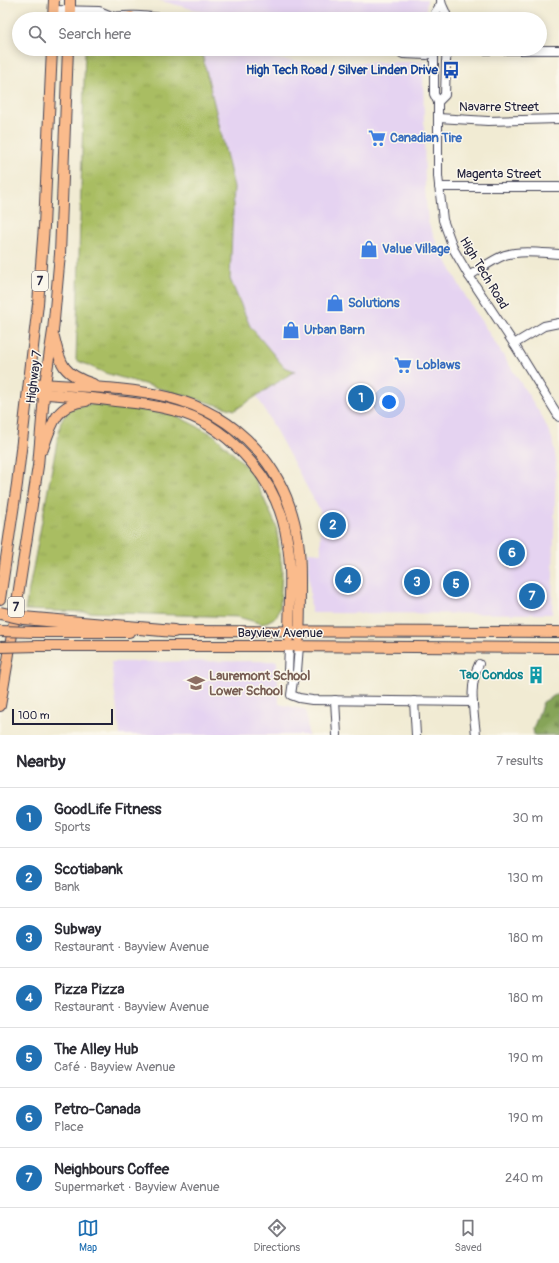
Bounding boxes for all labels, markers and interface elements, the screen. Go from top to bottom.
search box [12,12,547,56]
icon: search [26,23,48,45]
text: Search here [58,25,131,44]
bus stop icon: High Tech Road / Silver Linden Drive [441,60,461,80]
place label: High Tech Road / Silver Linden Drive [246,62,439,78]
street label: Navarre Street [459,99,540,115]
supermarket icon: Canadian Tire [367,128,387,148]
place label: Canadian Tire [390,130,463,146]
street label: Magenta Street [457,166,542,182]
street label: High Tech Road [456,234,512,312]
shop icon: Value Village [359,239,379,259]
place label: Value Village [382,241,451,257]
road number: 7 [32,271,48,291]
shop icon: Solutions [325,293,345,313]
place label: Solutions [348,295,400,311]
shop icon: Urban Barn [281,320,301,340]
place label: Urban Barn [304,322,366,338]
street label: Highway 7 [23,349,45,404]
supermarket icon: Loblaws [393,355,413,375]
place label: Loblaws [416,357,461,373]
pin: 1 [348,383,374,413]
your location [379,392,399,412]
pin: 2 [320,510,346,540]
pin: 6 [499,538,525,568]
pin: 4 [335,565,361,595]
pin: 3 [404,567,430,597]
pin: 5 [443,569,469,599]
pin: 7 [519,581,545,611]
road number: 7 [8,597,24,617]
street label: Bayview Avenue [237,625,323,641]
building icon: Tao Condos [526,665,546,685]
place label: Tao Condos [459,667,523,683]
place label: Lauremont School Lower School [209,668,310,699]
school or university icon: Lauremont School Lower School [186,673,206,693]
scale bar [12,707,113,726]
text: 100 m [18,709,49,722]
text: Nearby [16,751,65,772]
text: 7 results [496,753,543,769]
text: GoodLife Fitness [54,800,161,819]
text: 1 [26,810,32,826]
text: 30 m [513,810,543,826]
text: Sports [54,819,90,835]
text: Scotiabank [54,860,123,879]
text: 2 [25,870,33,886]
text: 130 m [507,870,543,886]
text: Bank [54,879,80,895]
text: Subway [54,920,101,939]
text: 3 [25,930,33,946]
text: 180 m [508,930,543,946]
text: Restaurant · Bayview Avenue [54,939,209,955]
text: Pizza Pizza [54,980,124,999]
text: 4 [25,990,33,1006]
text: 180 m [508,990,543,1006]
text: Restaurant · Bayview Avenue [54,999,209,1015]
text: The Alley Hub [54,1040,138,1059]
text: 5 [25,1050,33,1066]
text: 190 m [508,1050,543,1066]
text: Café · Bayview Avenue [54,1059,175,1075]
text: Petro-Canada [54,1100,141,1119]
text: 6 [25,1110,33,1126]
text: 190 m [508,1110,543,1126]
text: Place [54,1119,83,1135]
text: Neighbours Coffee [54,1160,169,1179]
text: 7 [26,1170,32,1186]
text: 240 m [505,1170,543,1186]
text: Supermarket · Bayview Avenue [54,1179,220,1195]
tab: Map [77,1217,99,1254]
tab: Directions [253,1217,300,1254]
tab: Saved [455,1217,482,1254]

